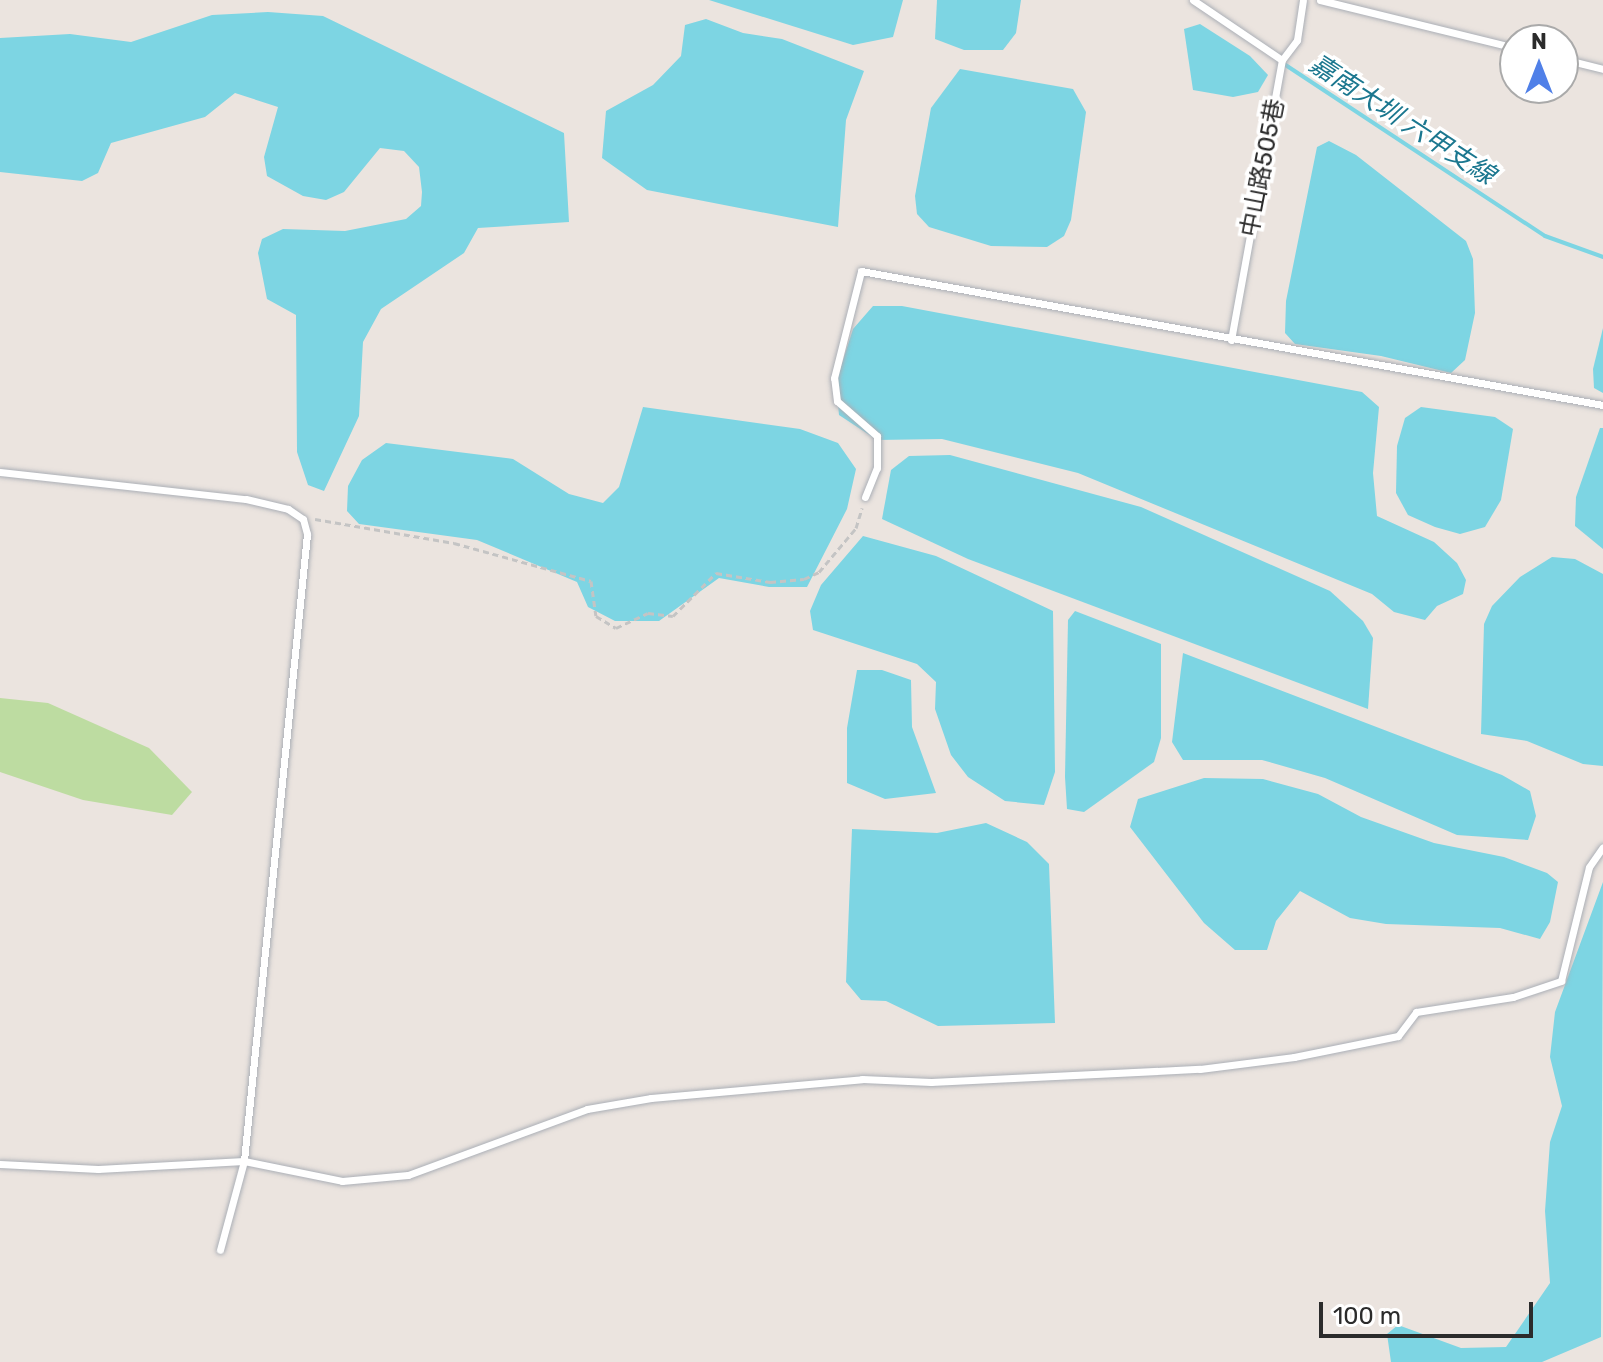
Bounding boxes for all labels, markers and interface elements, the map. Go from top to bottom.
north arrow [1499,24,1579,104]
text: N [1531,28,1547,55]
water label: 嘉南大圳 六甲支線 [1304,49,1500,191]
street label: 中山路505巷 [1236,97,1290,239]
scale bar [1323,1286,1537,1336]
text: 100 m [1333,1302,1401,1330]

